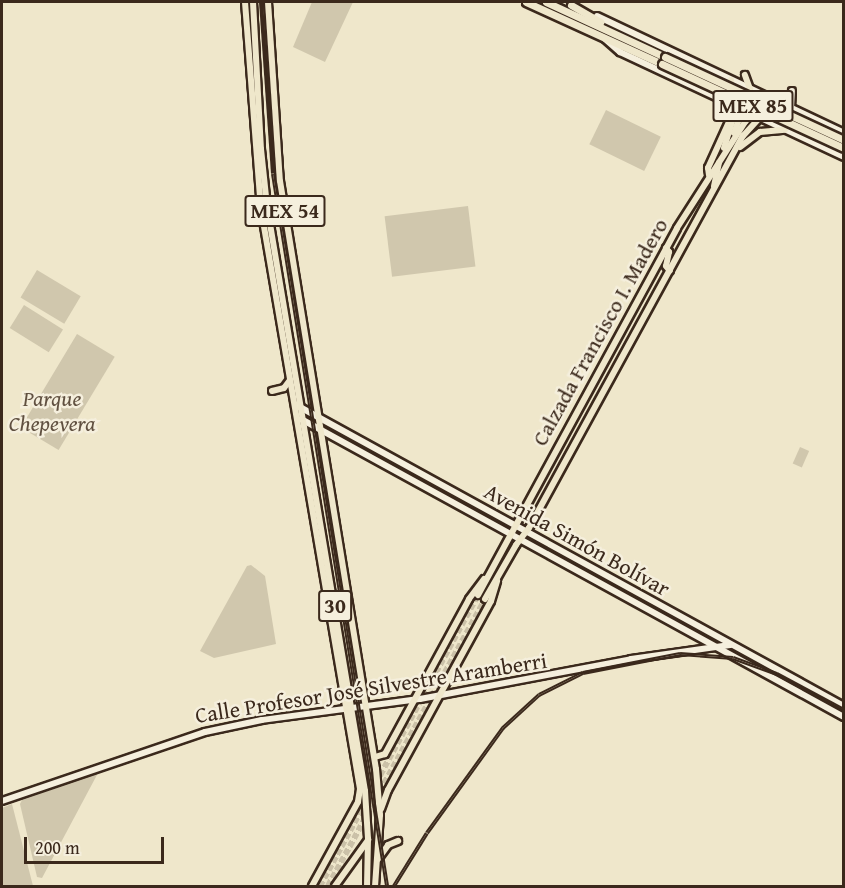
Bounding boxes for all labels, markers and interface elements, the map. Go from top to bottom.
road number: MEX 85 [711,88,795,124]
road number: MEX 54 [243,193,327,229]
street label: Calzada Francisco I. Madero [526,214,674,450]
park label: Parque Chepevera [9,385,95,436]
street label: Avenida Simón Bolívar [480,478,674,602]
road number: 30 [317,588,353,624]
street label: Calle Profesor José Silvestre Aramberri [193,647,549,729]
scale bar [27,825,166,863]
text: 200 m [35,834,80,861]

